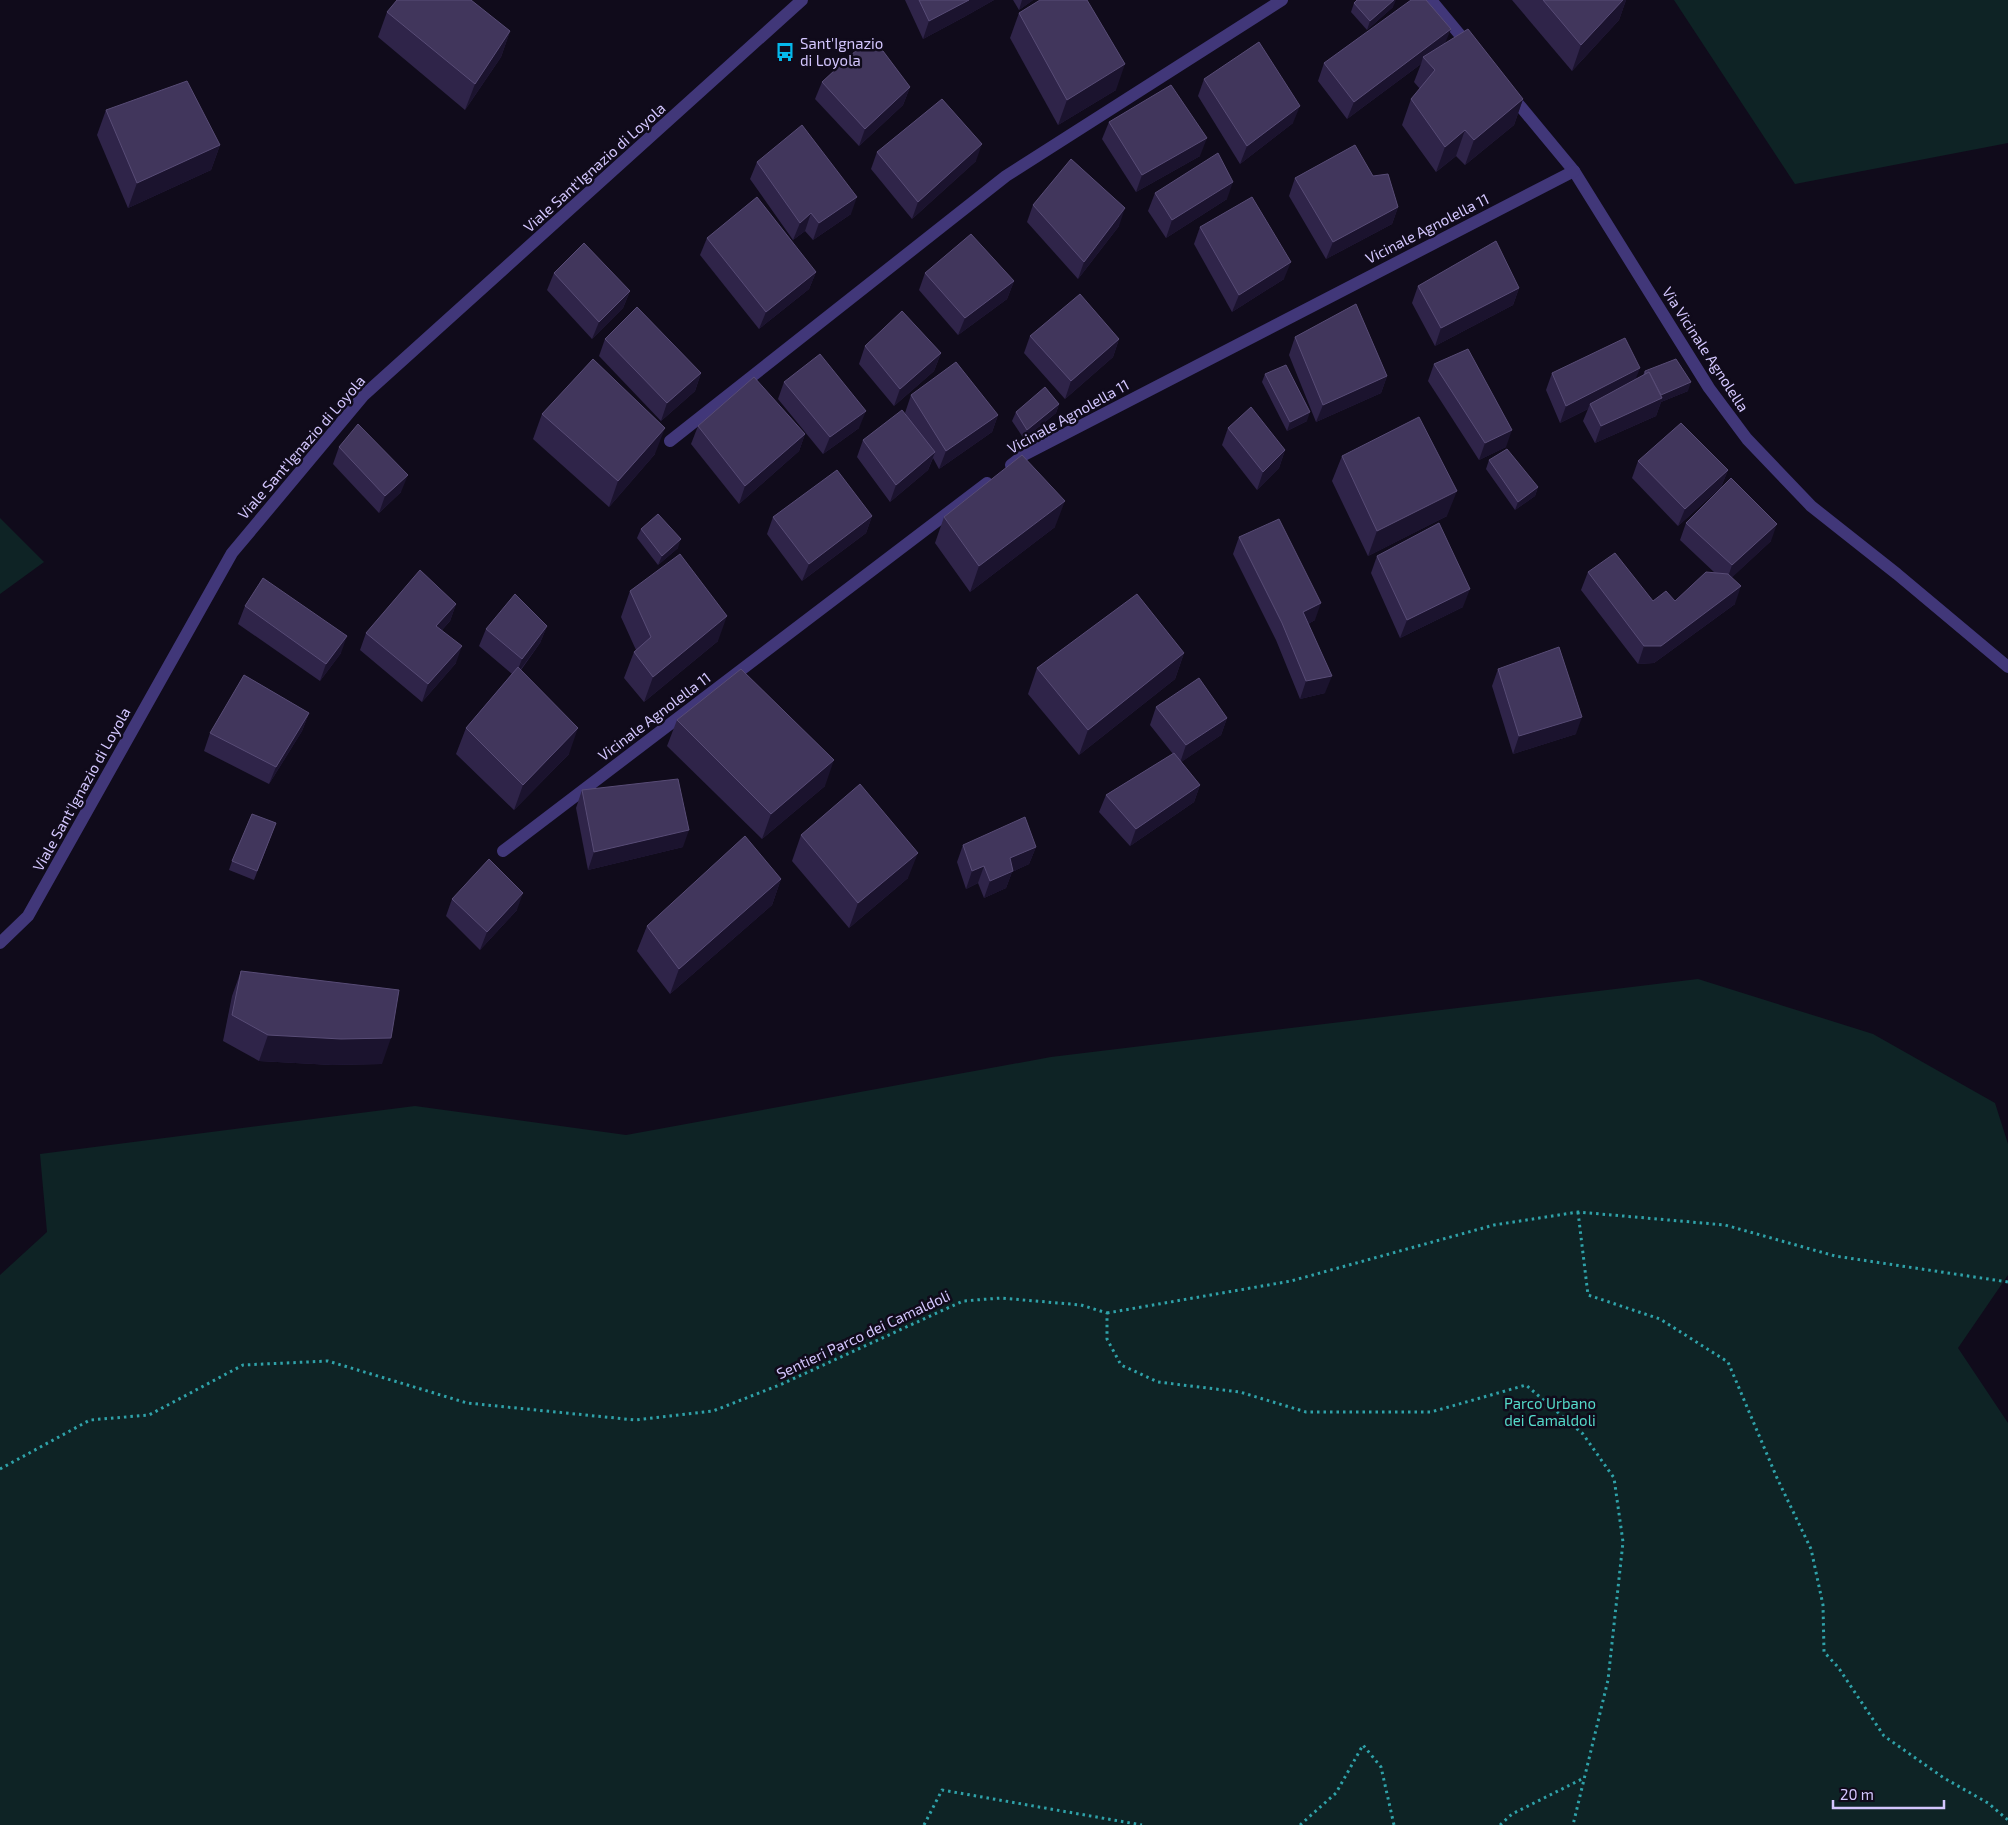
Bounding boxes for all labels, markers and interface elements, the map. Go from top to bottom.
place label: Sant'Ignazio di Loyola [800,34,883,69]
bus stop icon: Sant'Ignazio di Loyola [774,41,796,63]
street label: Viale Sant'Ignazio di Loyola [519,99,669,235]
street label: Vicinale Agnolella 11 [1362,189,1492,267]
street label: Via Vicinale Agnolella [1659,283,1753,415]
street label: Viale Sant'Ignazio di Loyola [234,371,368,523]
street label: Vicinale Agnolella 11 [1004,375,1132,457]
street label: Vicinale Agnolella 11 [594,668,714,764]
street label: Viale Sant'Ignazio di Loyola [28,704,134,874]
street label: Sentieri Parco dei Camaldoli [773,1286,953,1382]
park label: Parco Urbano dei Camaldoli [1504,1394,1596,1429]
scale bar [1833,1778,1944,1810]
text: 20 m [1840,1785,1874,1803]

